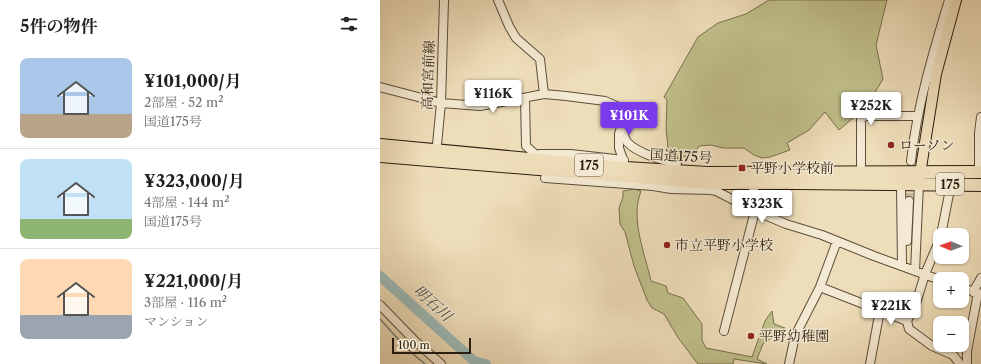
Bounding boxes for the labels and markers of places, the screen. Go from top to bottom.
pin: ¥116K [465,80,521,114]
pin: ¥252K [843,92,899,126]
pin: ¥101K [601,102,657,136]
place label: ローソン [899,136,954,154]
marker: ローソン [886,140,896,150]
place label: 平野小学校前 [750,159,834,177]
marker: 平野小学校前 [737,163,747,173]
pin: ¥323K [734,190,790,224]
place label: 市立平野小学校 [675,236,773,254]
marker: 市立平野小学校 [662,240,672,250]
pin: ¥221K [863,292,919,326]
place label: 平野幼稚園 [759,327,829,345]
marker: 平野幼稚園 [746,331,756,341]

